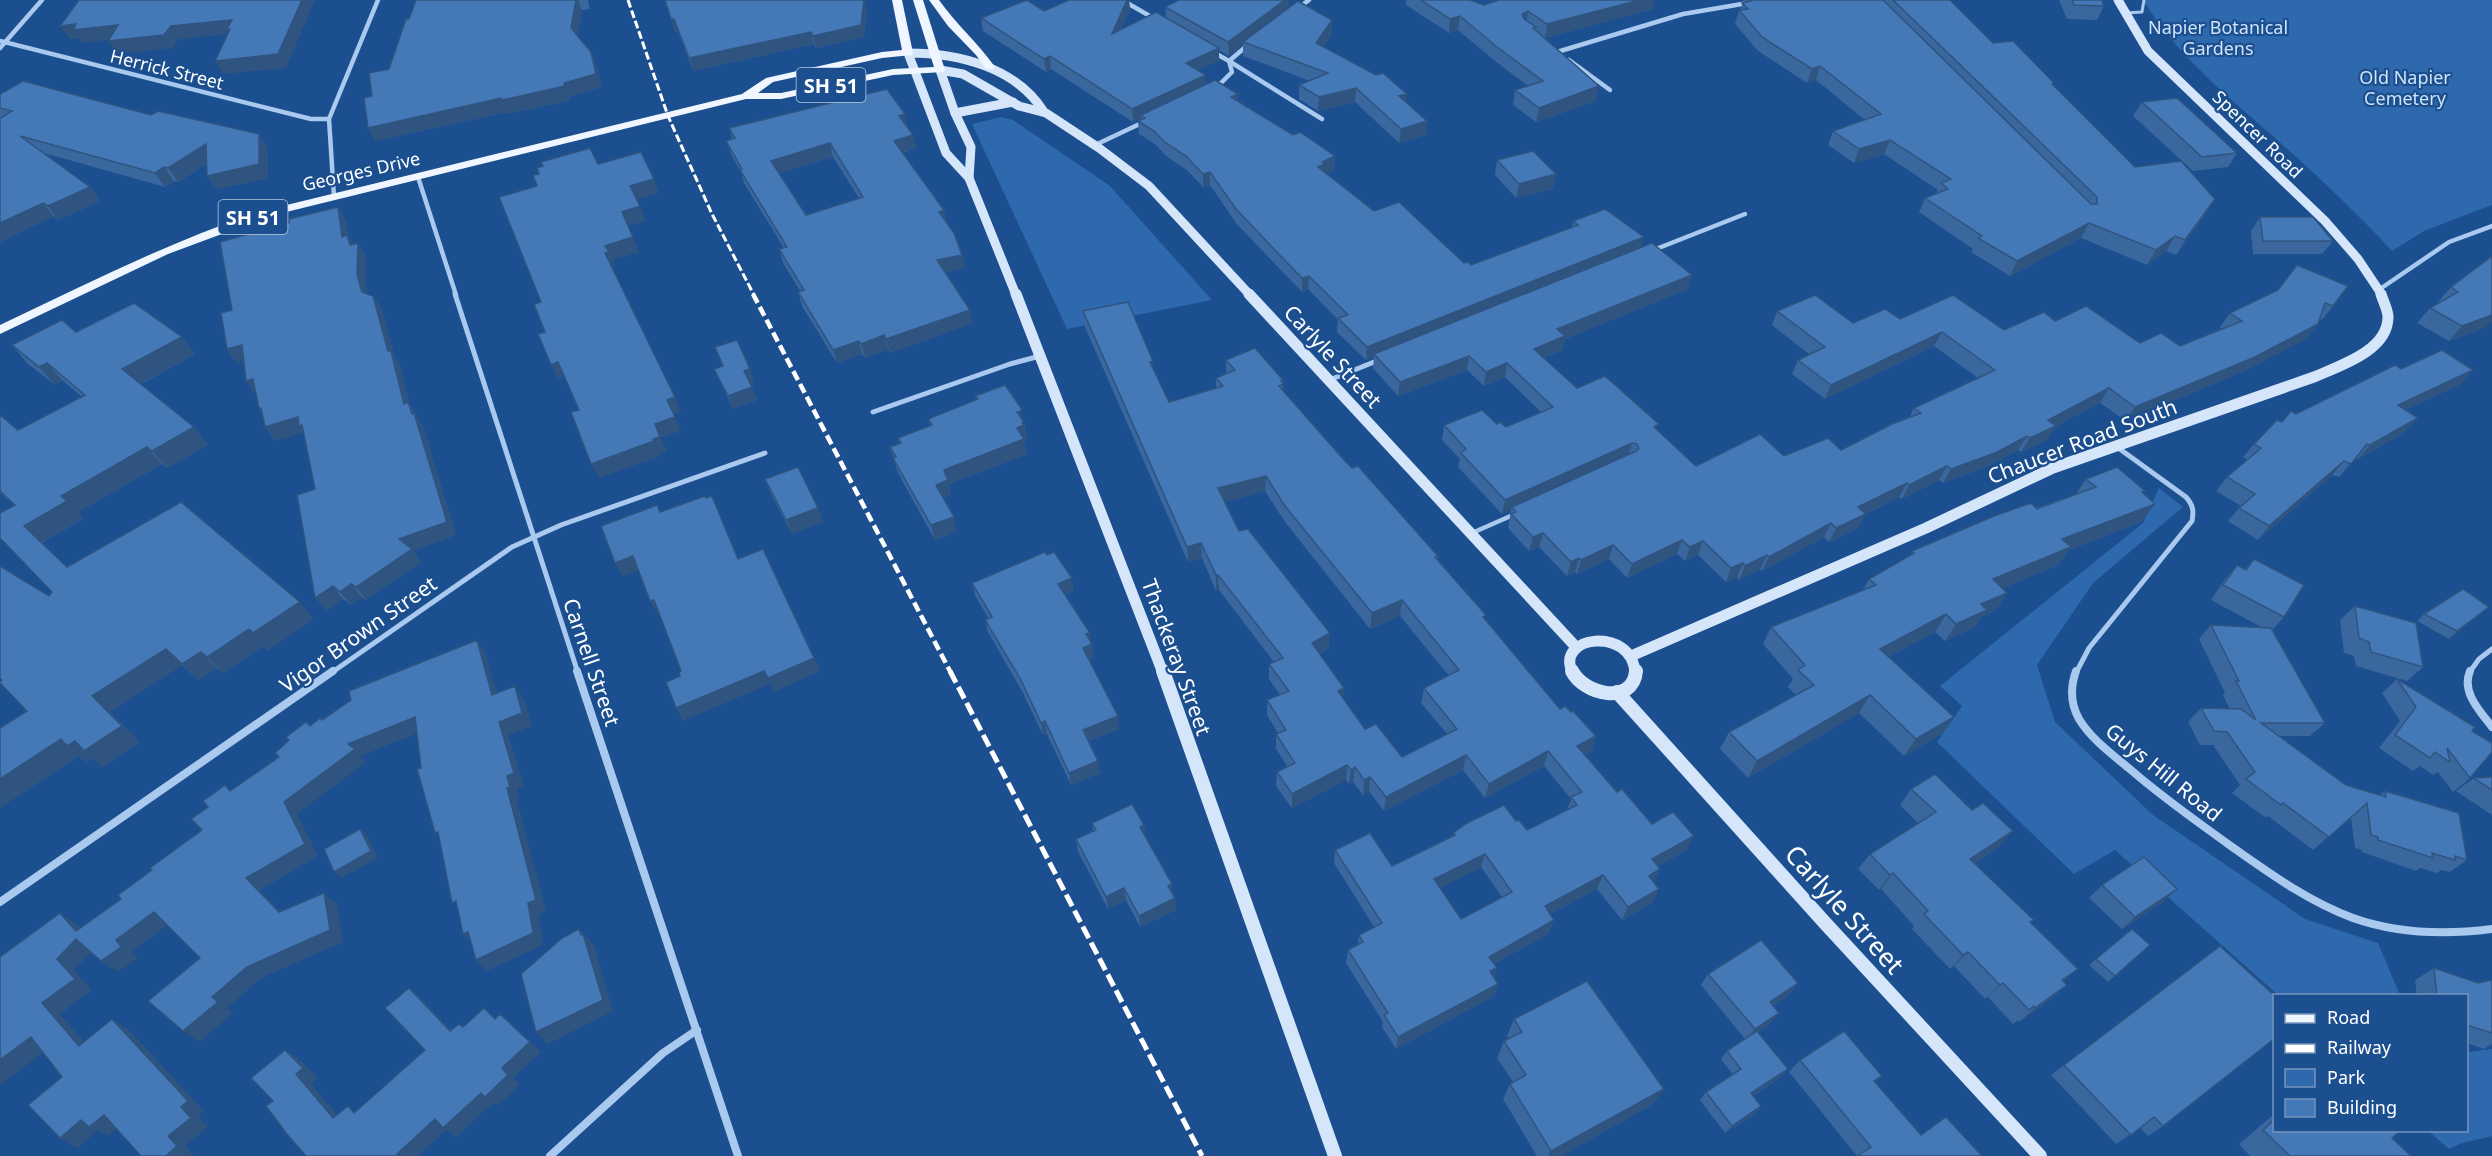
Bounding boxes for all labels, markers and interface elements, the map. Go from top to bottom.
park label: Napier Botanical Gardens [2148,15,2288,60]
street label: Herrick Street [108,43,227,95]
park label: Old Napier Cemetery [2359,65,2451,110]
road number: SH 51 [796,68,866,102]
street label: Spencer Road [2208,85,2308,183]
street label: Georges Drive [300,146,422,196]
road number: SH 51 [218,200,288,234]
street label: Carlyle Street [1278,298,1388,414]
street label: Chaucer Road South [1983,392,2181,490]
street label: Vigor Brown Street [274,569,442,699]
street label: Thackeray Street [1136,575,1218,739]
street label: Carnell Street [557,594,627,730]
street label: Guys Hill Road [2100,716,2228,828]
street label: Carlyle Street [1777,837,1913,981]
legend [2273,994,2468,1132]
text: Road [2327,1005,2370,1029]
text: Railway [2327,1035,2392,1059]
text: Park [2327,1065,2365,1089]
text: Building [2327,1095,2397,1119]

